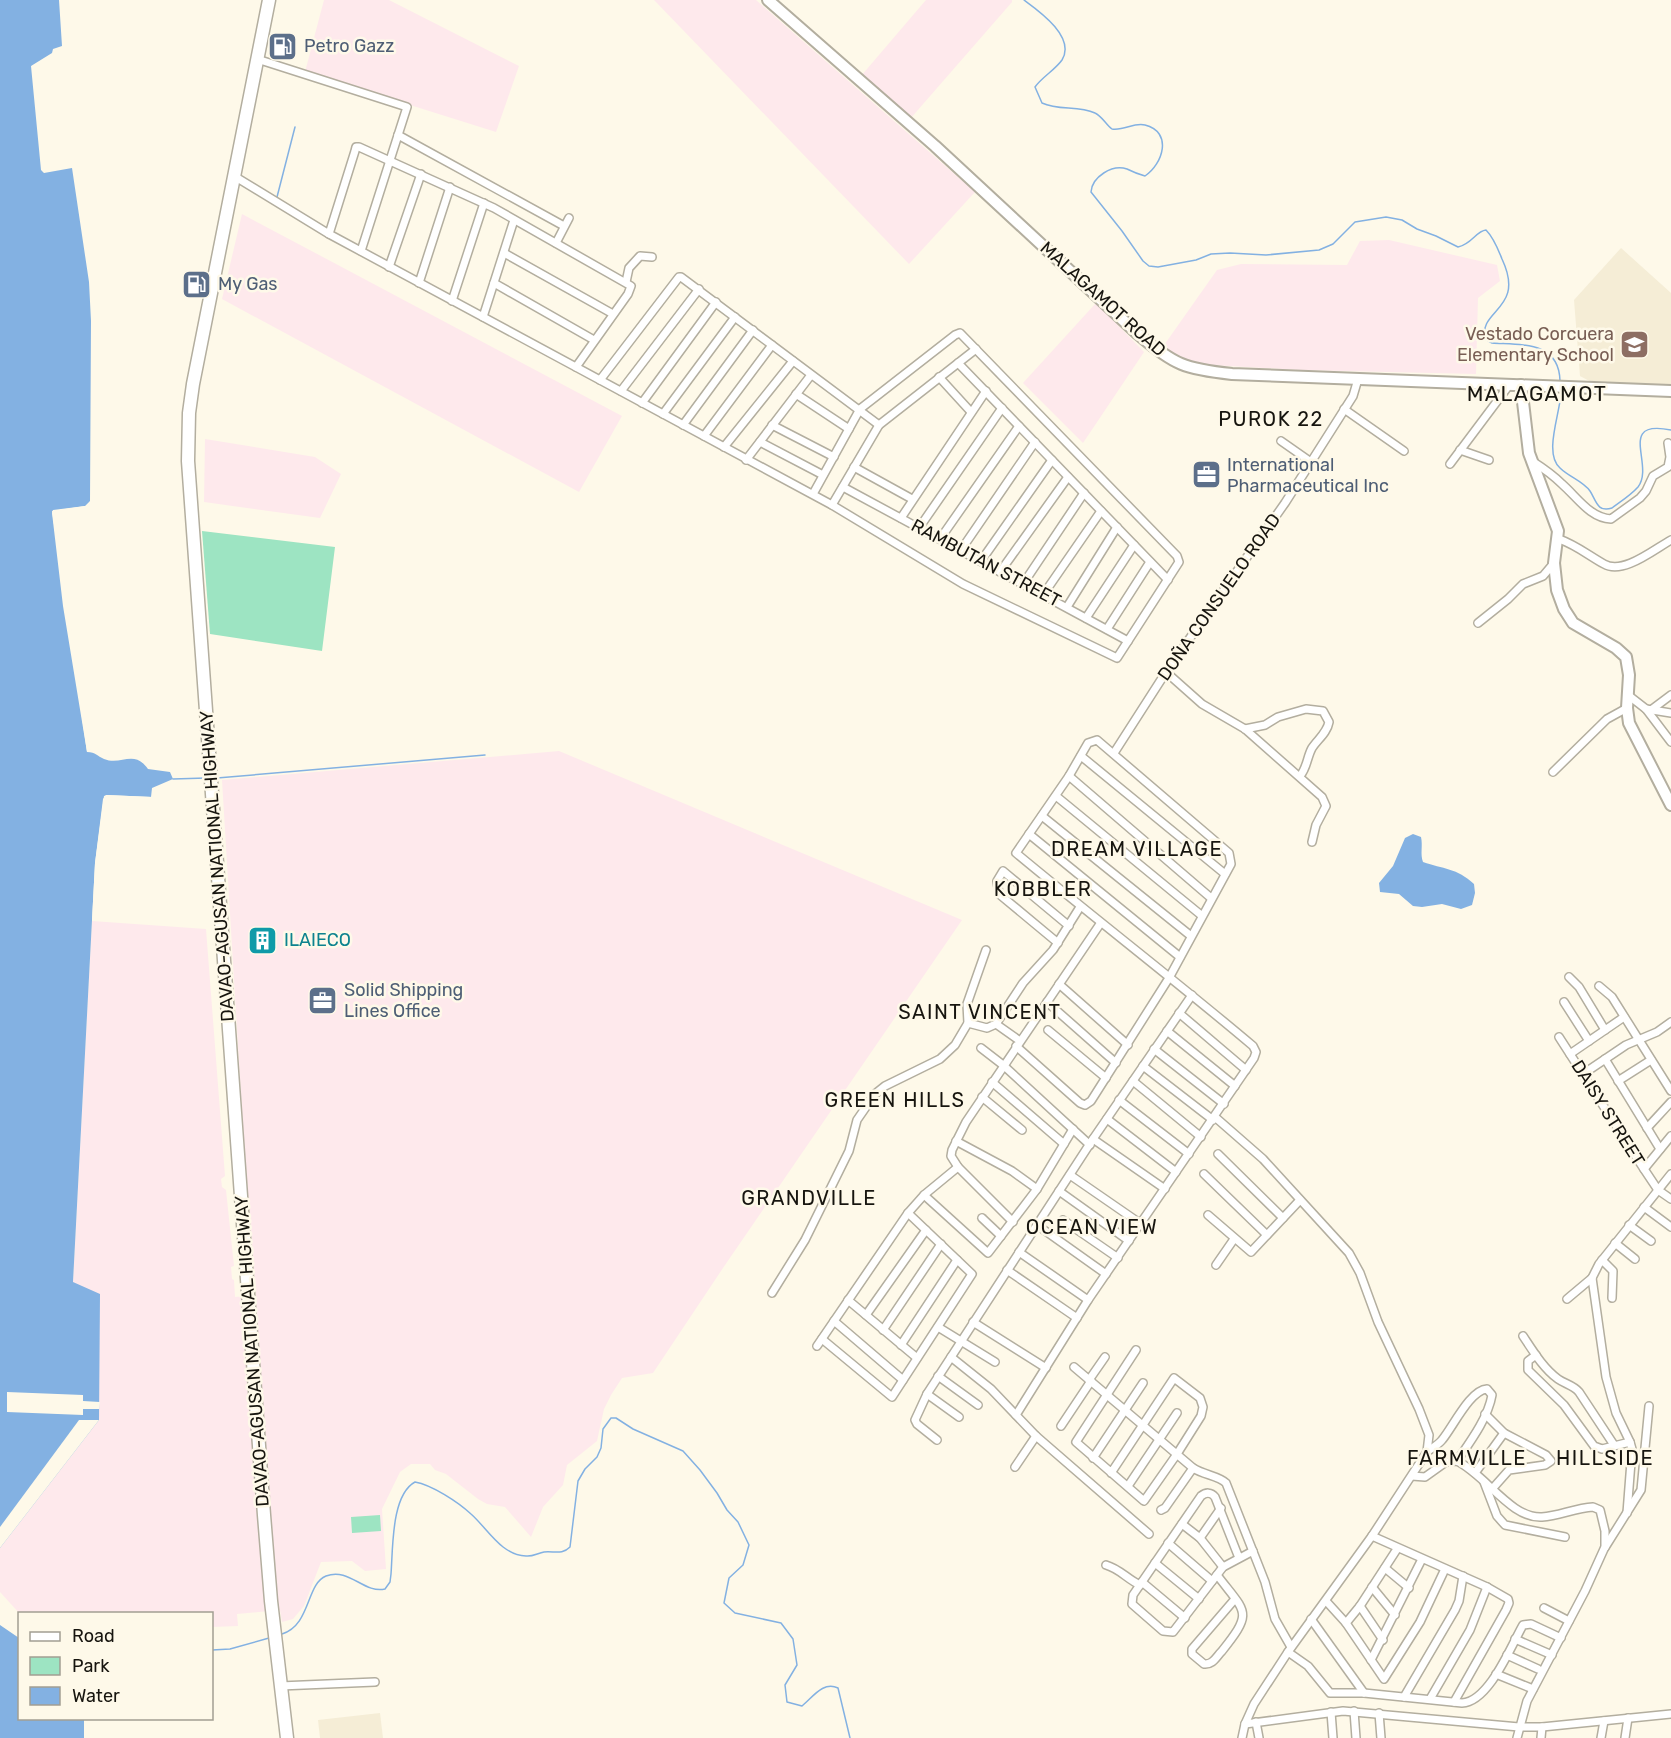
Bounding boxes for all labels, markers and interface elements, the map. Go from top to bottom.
fuel station icon: Petro Gazz [267,30,299,62]
place label: Petro Gazz [304,35,394,57]
street label: MALAGAMOT ROAD [1036,237,1170,361]
fuel station icon: My Gas [181,268,213,300]
place label: My Gas [218,273,278,295]
place label: Vestado Corcuera Elementary School [1457,323,1614,366]
school or university icon: Vestado Corcuera Elementary School [1619,328,1651,360]
district label: MALAGAMOT [1467,381,1607,406]
district label: PUROK 22 [1218,407,1324,431]
place label: International Pharmaceutical Inc [1227,454,1389,497]
office icon: International Pharmaceutical Inc [1190,459,1222,491]
street label: DOÑA CONSUELO ROAD [1153,509,1285,685]
street label: RAMBUTAN STREET [907,514,1065,612]
street label: DAVAO-AGUSAN NATIONAL HIGHWAY [195,709,239,1022]
district label: DREAM VILLAGE [1051,837,1223,861]
district label: KOBBLER [994,877,1092,901]
building icon: ILAIECO [247,924,279,956]
place label: ILAIECO [284,929,351,951]
place label: Solid Shipping Lines Office [344,979,463,1022]
office icon: Solid Shipping Lines Office [307,984,339,1016]
district label: SAINT VINCENT [898,1000,1062,1024]
street label: DAISY STREET [1567,1056,1649,1170]
district label: GREEN HILLS [825,1088,965,1112]
district label: GRANDVILLE [741,1186,877,1210]
street label: DAVAO-AGUSAN NATIONAL HIGHWAY [230,1194,274,1507]
district label: OCEAN VIEW [1026,1215,1158,1239]
district label: FARMVILLE [1407,1446,1527,1470]
district label: HILLSIDE [1556,1446,1654,1470]
legend [18,1612,213,1720]
text: Road [72,1625,115,1647]
text: Park [72,1655,110,1677]
text: Water [72,1685,120,1707]

